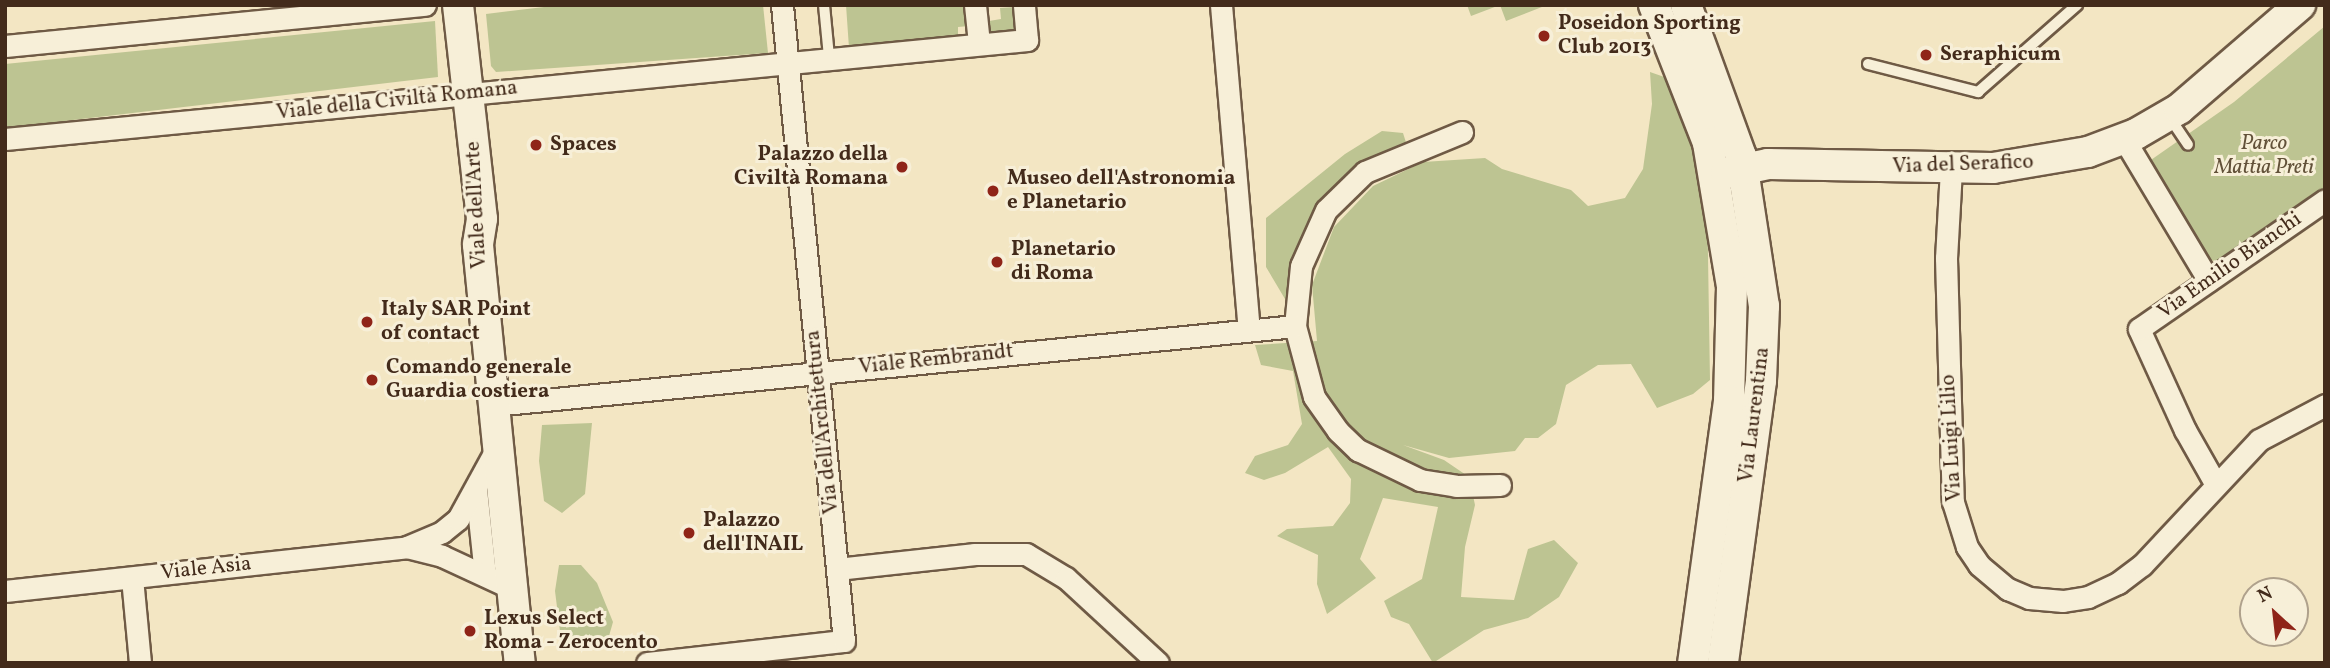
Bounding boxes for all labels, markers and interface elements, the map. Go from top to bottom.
place label: Poseidon Sporting Club 2013 [1558,11,1741,61]
marker: Poseidon Sporting Club 2013 [1536,28,1552,44]
place label: Seraphicum [1940,42,2061,68]
marker: Seraphicum [1918,47,1934,63]
street label: Viale della Civiltà Romana [275,76,519,126]
park label: Parco Mattia Preti [2214,131,2314,181]
place label: Spaces [550,132,617,158]
marker: Spaces [528,137,544,153]
street label: Viale dell'Arte [461,141,493,269]
place label: Palazzo della Civiltà Romana [734,142,888,192]
street label: Via del Serafico [1892,150,2034,180]
marker: Palazzo della Civiltà Romana [894,159,910,175]
place label: Museo dell'Astronomia e Planetario [1007,166,1235,216]
marker: Museo dell'Astronomia e Planetario [985,183,1001,199]
street label: Via Emilio Bianchi [2153,207,2307,325]
place label: Planetario di Roma [1011,237,1116,287]
marker: Planetario di Roma [989,254,1005,270]
place label: Italy SAR Point of contact [381,297,531,347]
marker: Italy SAR Point of contact [359,314,375,330]
street label: Via dell'Architettura [801,329,845,515]
street label: Viale Rembrandt [857,339,1015,381]
street label: Via Laurentina [1734,346,1776,484]
place label: Comando generale Guardia costiera [386,355,572,405]
marker: Comando generale Guardia costiera [364,372,380,388]
street label: Via Luigi Lilio [1936,374,1968,502]
place label: Palazzo dell'INAIL [703,508,803,558]
marker: Palazzo dell'INAIL [681,525,697,541]
street label: Viale Asia [159,552,253,586]
north arrow [2239,577,2309,647]
text: N [2253,580,2277,610]
place label: Lexus Select Roma - Zerocento [484,606,659,656]
marker: Lexus Select Roma - Zerocento [462,623,478,639]

